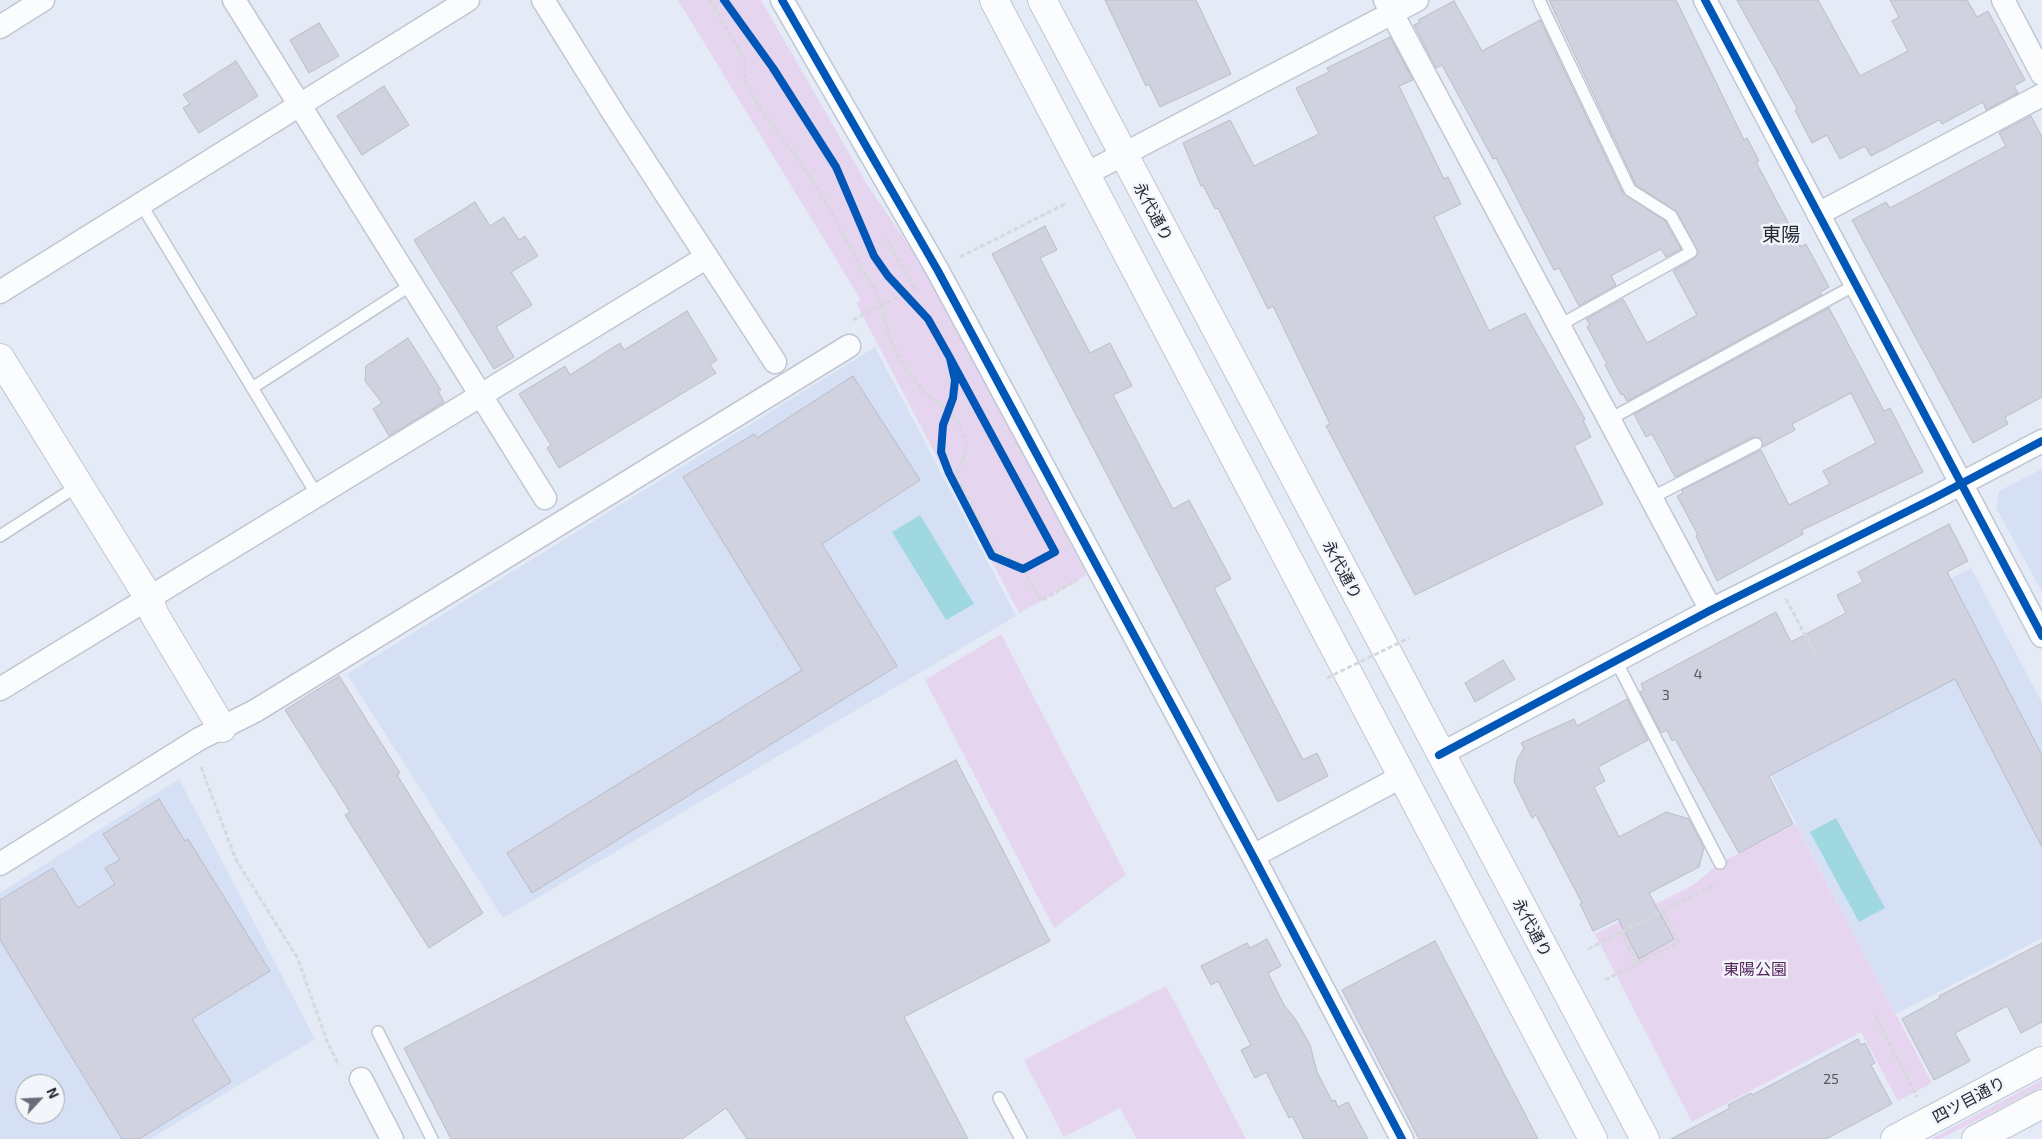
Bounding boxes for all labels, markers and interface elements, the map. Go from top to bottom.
street label: 永代通り [1130,179,1176,245]
district label: 東陽 [1762,224,1800,246]
street label: 永代通り [1319,537,1365,603]
house number: 4 [1694,666,1702,682]
house number: 3 [1662,687,1670,703]
street label: 永代通り [1509,895,1555,961]
park label: 東陽公園 [1723,960,1787,980]
house number: 25 [1823,1071,1839,1087]
street label: 四ツ目通り [1929,1073,2009,1127]
north arrow [15,1074,65,1124]
text: N [43,1085,63,1101]

